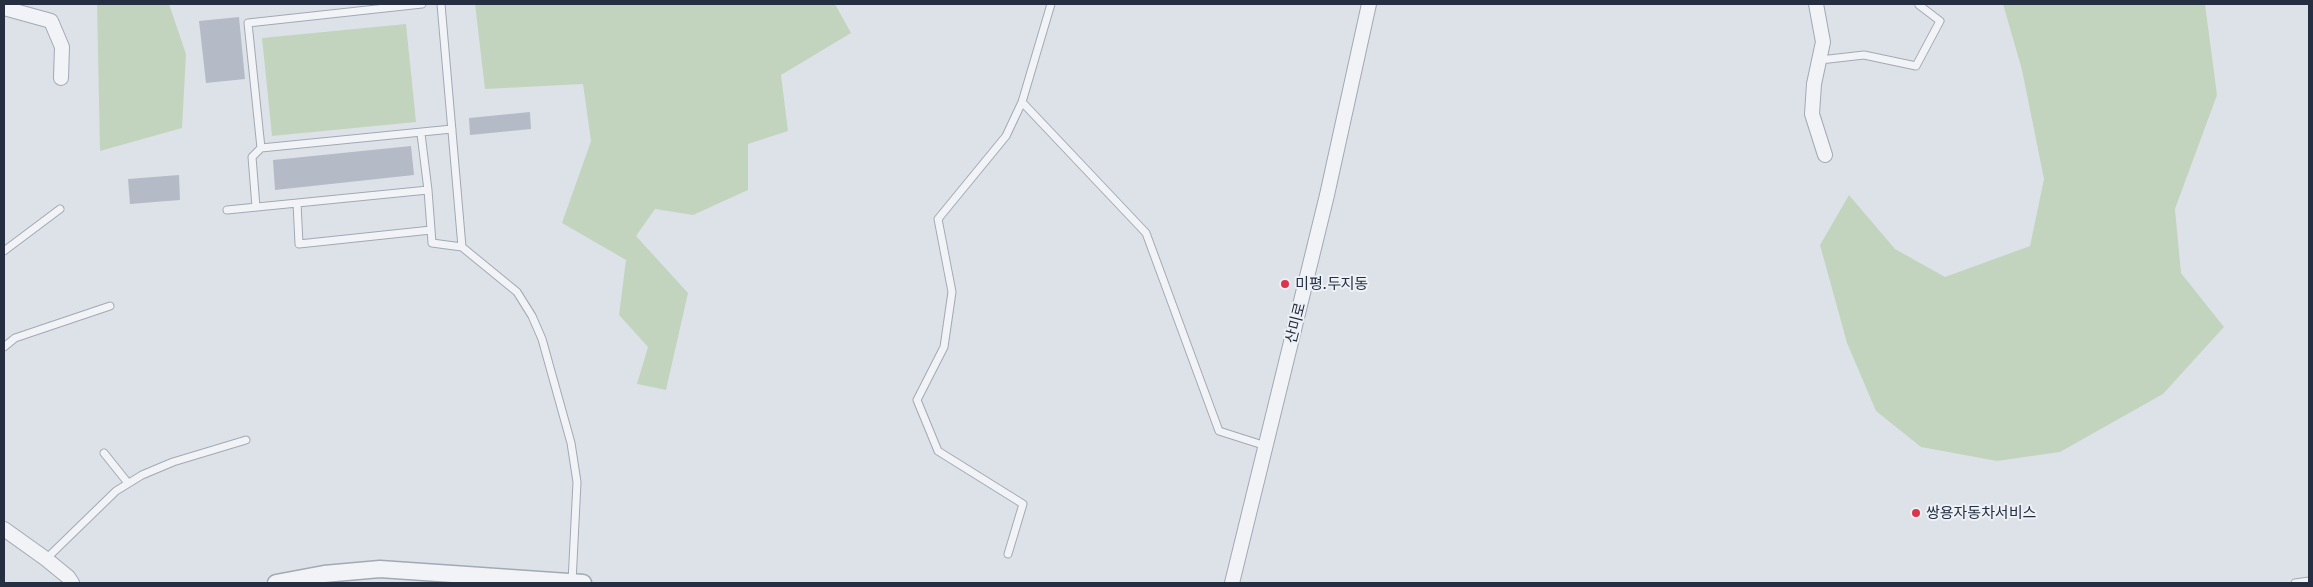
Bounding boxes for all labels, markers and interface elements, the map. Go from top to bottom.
place label: 미평.두지동 [1295,275,1368,293]
marker: 미평.두지동 [1279,278,1291,290]
street label: 산미로 [1282,301,1310,345]
place label: 쌍용자동차서비스 [1926,504,2036,522]
marker: 쌍용자동차서비스 [1910,507,1922,519]

